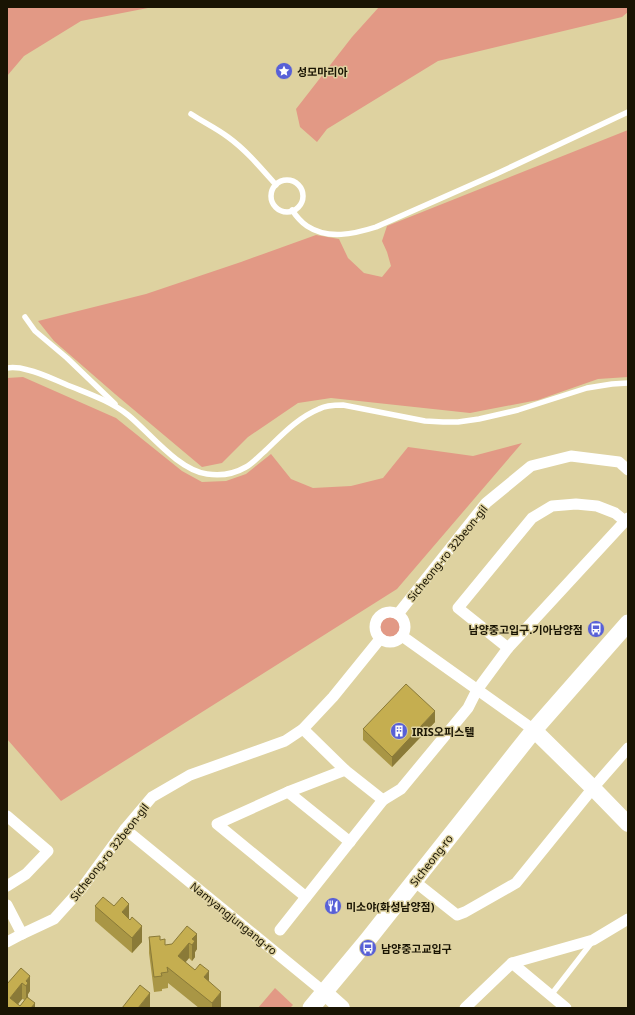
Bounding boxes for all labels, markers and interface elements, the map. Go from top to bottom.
place icon: 성모마리아 [274,61,294,81]
place label: 성모마리아 [297,64,348,79]
street label: Sicheong-ro 32beon-gil [403,502,491,604]
bus stop icon: 남양중고입구.기아남양점 [586,619,606,639]
place label: 남양중고입구.기아남양점 [469,622,583,637]
building icon: IRIS오피스텔 [389,721,409,741]
place label: IRIS오피스텔 [412,724,474,739]
street label: Sicheong-ro 32beon-gil [66,800,152,904]
street label: Sicheong-ro [406,831,456,889]
street label: Namyangjungang-ro [187,878,281,958]
restaurant icon: 미소야(화성남양점) [323,896,343,916]
place label: 미소야(화성남양점) [346,899,435,914]
bus stop icon: 남양중고교입구 [358,938,378,958]
place label: 남양중고교입구 [381,941,452,956]

